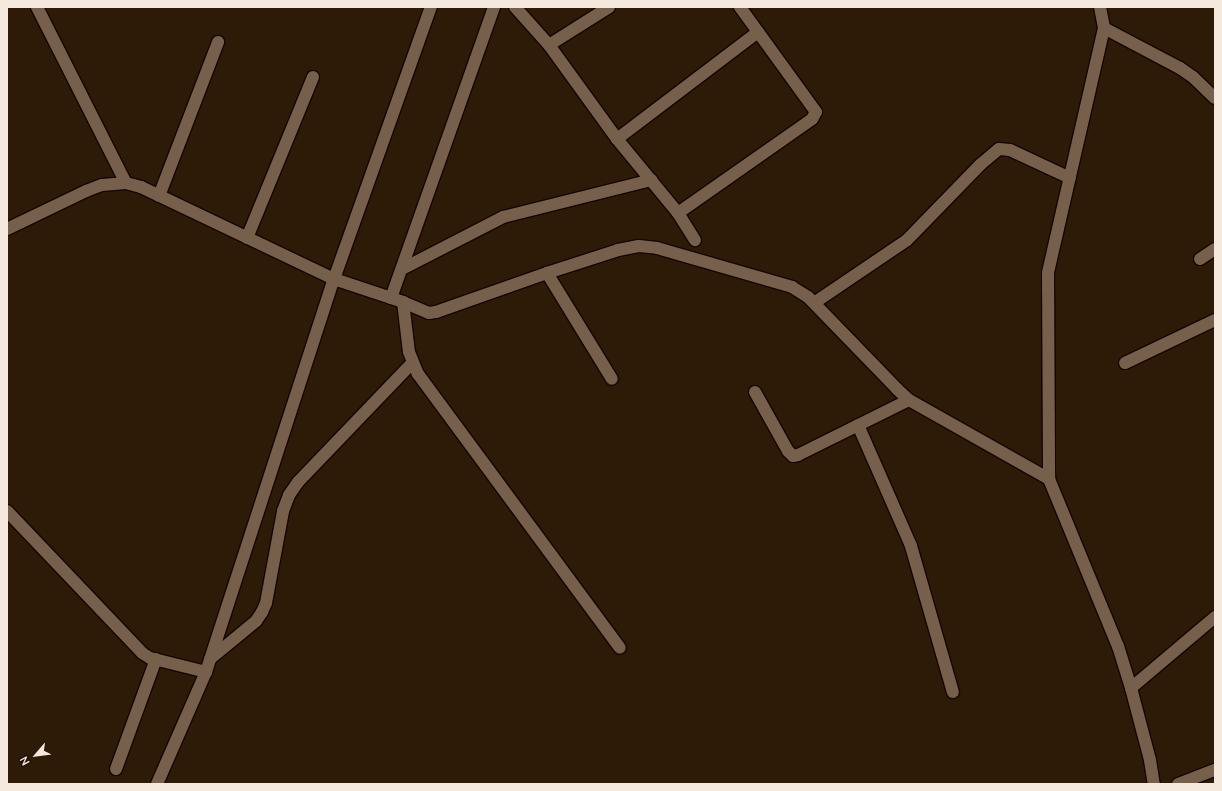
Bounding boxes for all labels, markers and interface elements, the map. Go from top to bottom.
north arrow [16,735,56,775]
text: N [16,754,34,768]

